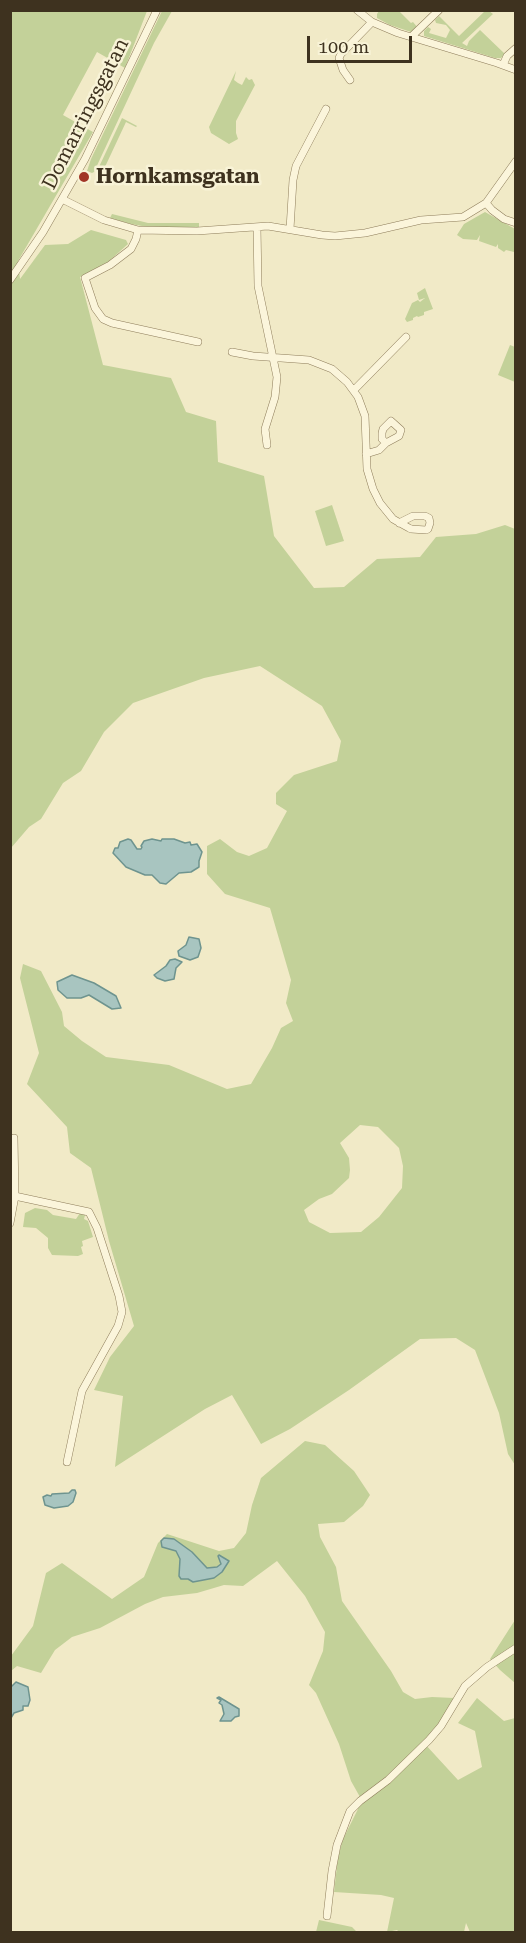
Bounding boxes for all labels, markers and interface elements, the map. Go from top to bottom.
scale bar [310,24,415,62]
street label: Domarringsgatan [38,35,134,193]
text: 100 m [318,36,369,57]
place label: Hornkamsgatan [96,165,259,189]
marker: Hornkamsgatan [77,170,91,184]

